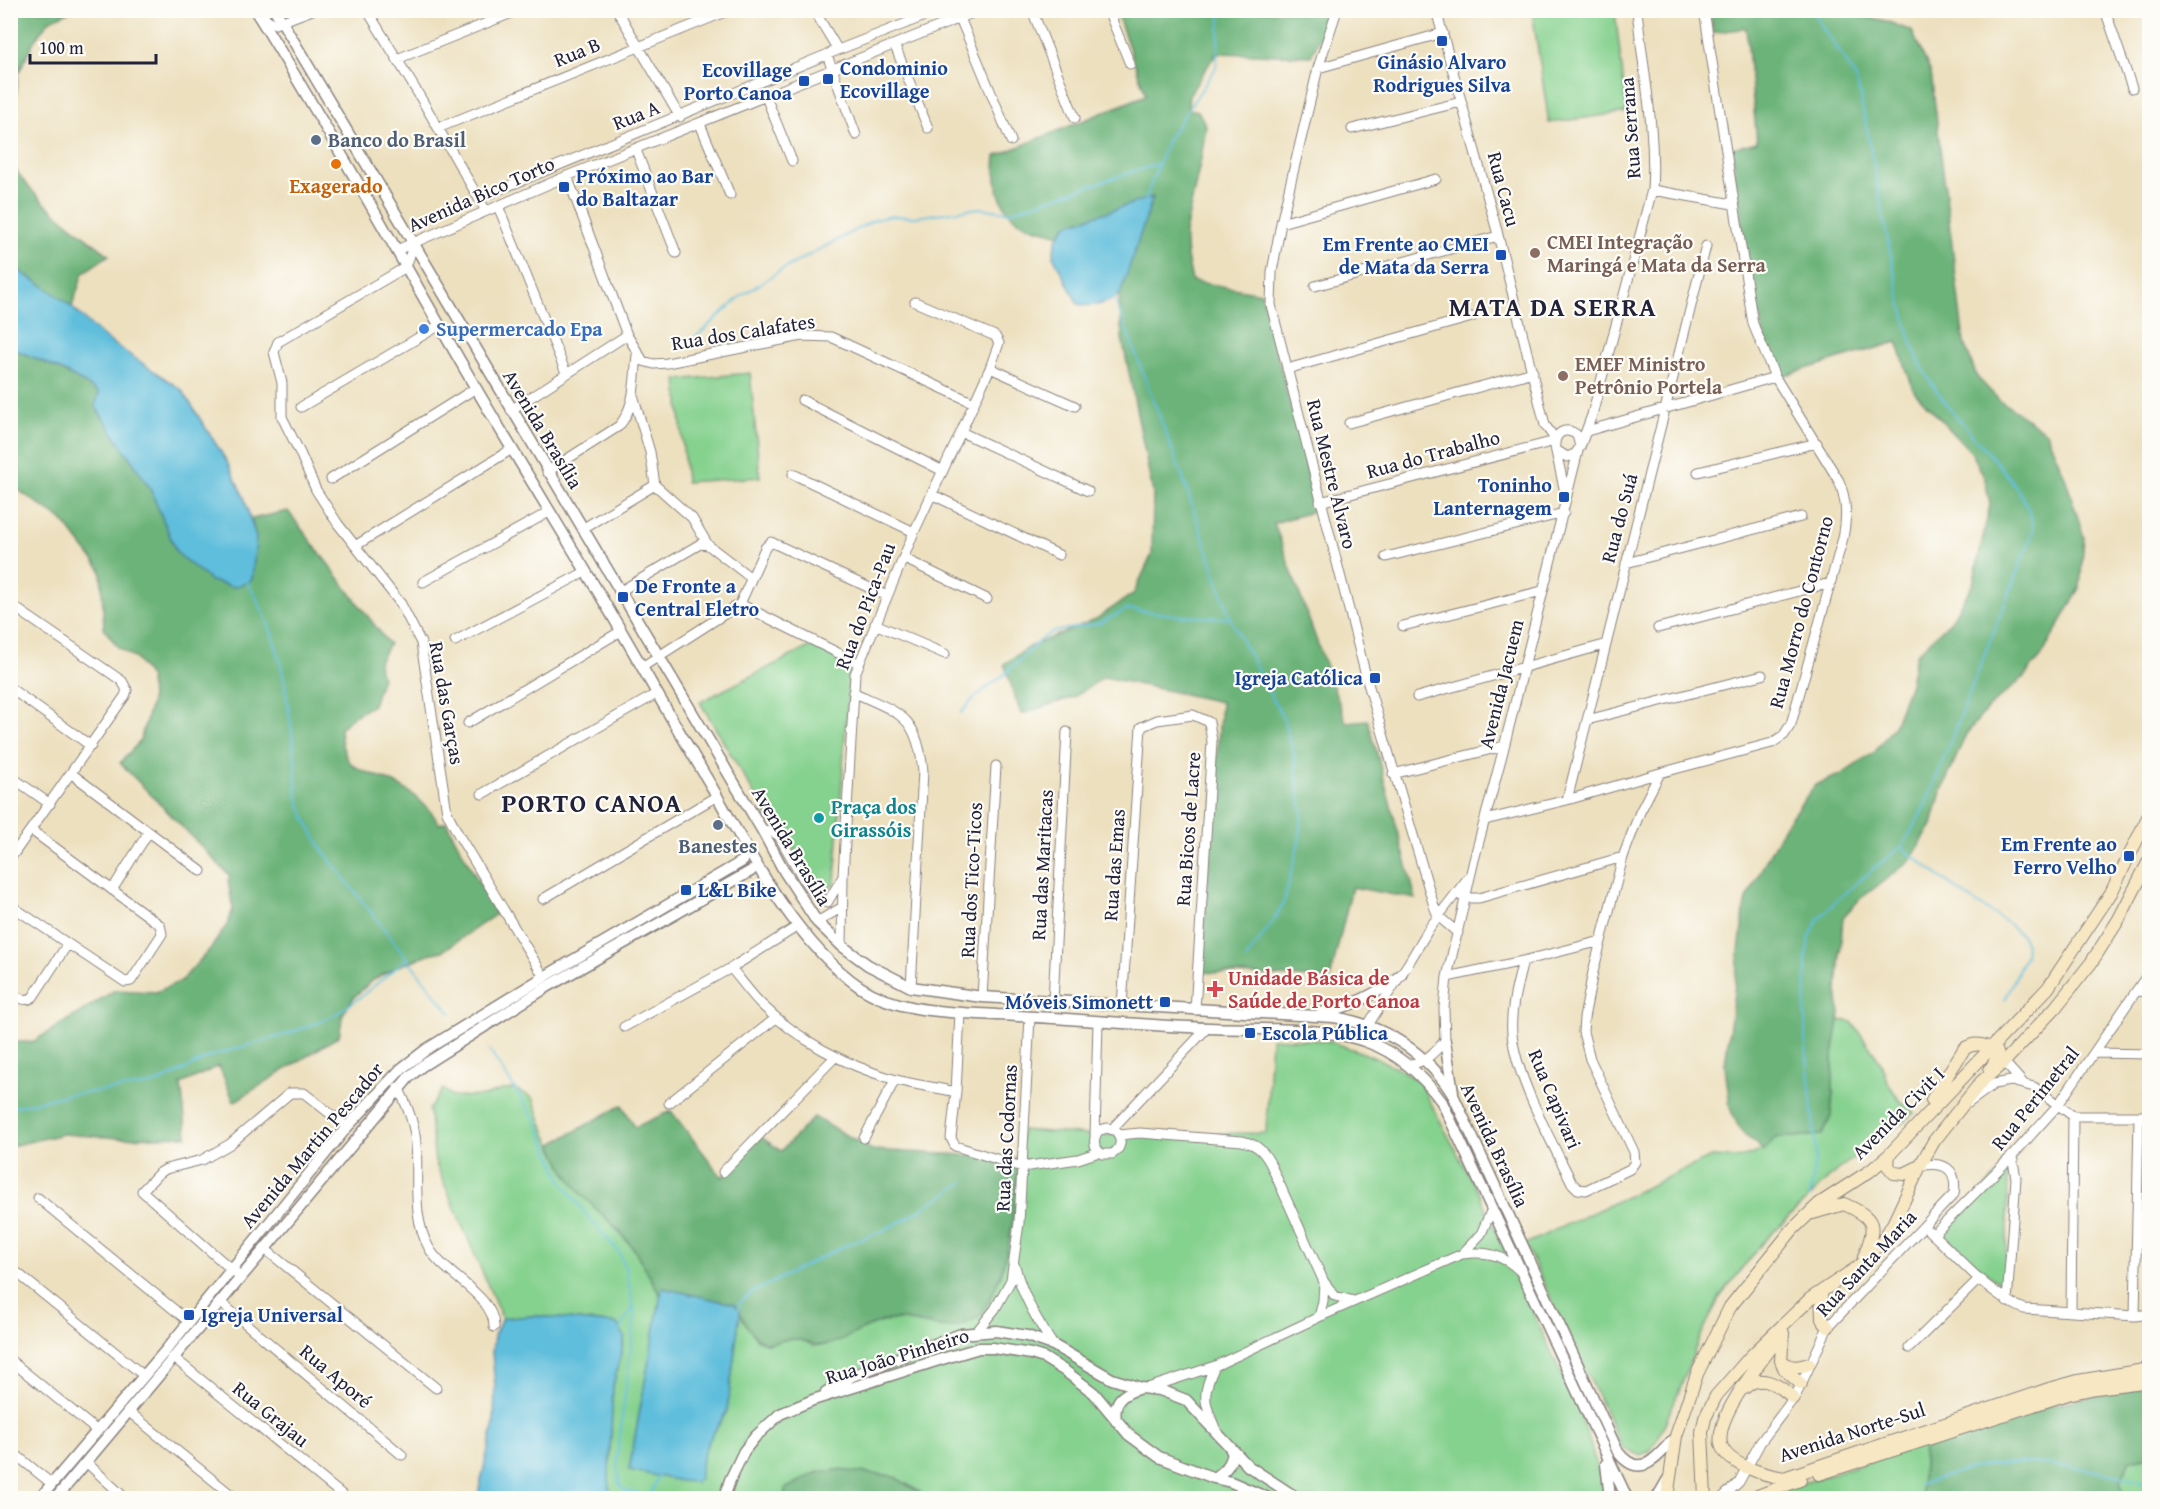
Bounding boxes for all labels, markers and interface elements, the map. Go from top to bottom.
scale bar [30,27,156,65]
street label: Rua B [549,29,604,74]
text: 100 m [39,34,84,61]
marker: Ginásio Alvaro Rodrigues Silva [1435,34,1449,48]
place label: Ginásio Alvaro Rodrigues Silva [1373,47,1512,99]
place label: Condominio Ecovillage [840,53,948,105]
place label: Ecovillage Porto Canoa [684,55,793,107]
marker: Condominio Ecovillage [821,72,835,86]
marker: Ecovillage Porto Canoa [797,74,811,88]
street label: Rua Serrana [1611,76,1648,180]
street label: Rua A [608,92,664,137]
place label: Banco do Brasil [328,125,466,154]
marker: Banco do Brasil [309,133,323,147]
street label: Avenida Bico Torto [403,148,559,239]
street label: Rua Cacu [1481,148,1528,230]
marker: Exagerado [329,157,343,171]
place label: Próximo ao Bar do Baltazar [576,161,714,213]
place label: Exagerado [289,171,383,200]
marker: Próximo ao Bar do Baltazar [557,180,571,194]
place label: CMEI Integração Maringá e Mata da Serra [1547,227,1766,279]
place label: Em Frente ao CMEI de Mata da Serra [1323,229,1490,281]
marker: CMEI Integração Maringá e Mata da Serra [1528,246,1542,260]
marker: Em Frente ao CMEI de Mata da Serra [1494,248,1508,262]
district label: MATA DA SERRA [1449,287,1657,326]
street label: Rua dos Calafates [669,306,817,357]
place label: Supermercado Epa [436,314,603,343]
marker: Supermercado Epa [417,322,431,336]
place label: EMEF Ministro Petrônio Portela [1575,349,1723,401]
street label: Avenida Brasília [496,364,591,494]
marker: EMEF Ministro Petrônio Portela [1556,369,1570,383]
street label: Rua Mestre Alvaro [1300,396,1365,552]
street label: Rua do Trabalho [1363,422,1503,485]
street label: Rua do Suá [1593,469,1645,566]
place label: Toninho Lanternagem [1433,470,1552,522]
marker: Toninho Lanternagem [1557,490,1571,504]
street label: Rua Morro do Contorno [1761,512,1840,711]
street label: Rua do Pica-Pau [827,538,902,674]
place label: De Fronte a Central Eletro [635,571,760,623]
marker: De Fronte a Central Eletro [616,590,630,604]
street label: Avenida Jacuem [1470,615,1531,752]
street label: Rua das Garças [422,639,473,767]
place label: Igreja Católica [1235,663,1364,692]
marker: Igreja Católica [1368,671,1382,685]
street label: Rua Bicos de Lacre [1168,751,1207,907]
street label: Avenida Brasília [745,781,840,911]
district label: PORTO CANOA [501,783,683,822]
street label: Rua das Maritacas [1023,789,1060,941]
place label: Praça dos Girassóis [831,792,916,844]
street label: Rua dos Tico-Ticos [952,801,989,959]
street label: Rua das Emas [1095,808,1132,922]
marker: Praça dos Girassóis [812,811,826,825]
marker: Banestes [711,818,725,832]
place label: Em Frente ao Ferro Velho [2001,829,2117,881]
place label: Banestes [679,831,757,860]
marker: Em Frente ao Ferro Velho [2122,849,2136,863]
place label: L&L Bike [698,875,777,904]
marker: L&L Bike [679,883,693,897]
place label: Unidade Básica de Saúde de Porto Canoa [1228,963,1421,1015]
marker: Unidade Básica de Saúde de Porto Canoa [1206,980,1224,998]
place label: Móveis Simonett [1005,987,1153,1016]
marker: Móveis Simonett [1158,995,1172,1009]
place label: Escola Pública [1262,1018,1389,1047]
marker: Escola Pública [1243,1026,1257,1040]
street label: Rua Perimetral [1984,1039,2086,1156]
street label: Rua Capivari [1521,1044,1590,1154]
street label: Avenida Martin Pescador [233,1055,390,1234]
street label: Avenida Civit I [1845,1060,1951,1166]
street label: Rua das Codornas [987,1064,1024,1212]
street label: Avenida Brasília [1454,1078,1537,1212]
street label: Rua Santa Maria [1808,1202,1923,1323]
place label: Igreja Universal [201,1300,343,1329]
marker: Igreja Universal [182,1308,196,1322]
street label: Rua João Pinheiro [821,1320,972,1391]
street label: Rua Aporé [294,1337,379,1415]
street label: Rua Grajau [227,1374,316,1454]
street label: Avenida Norte-Sul [1775,1394,1929,1469]

